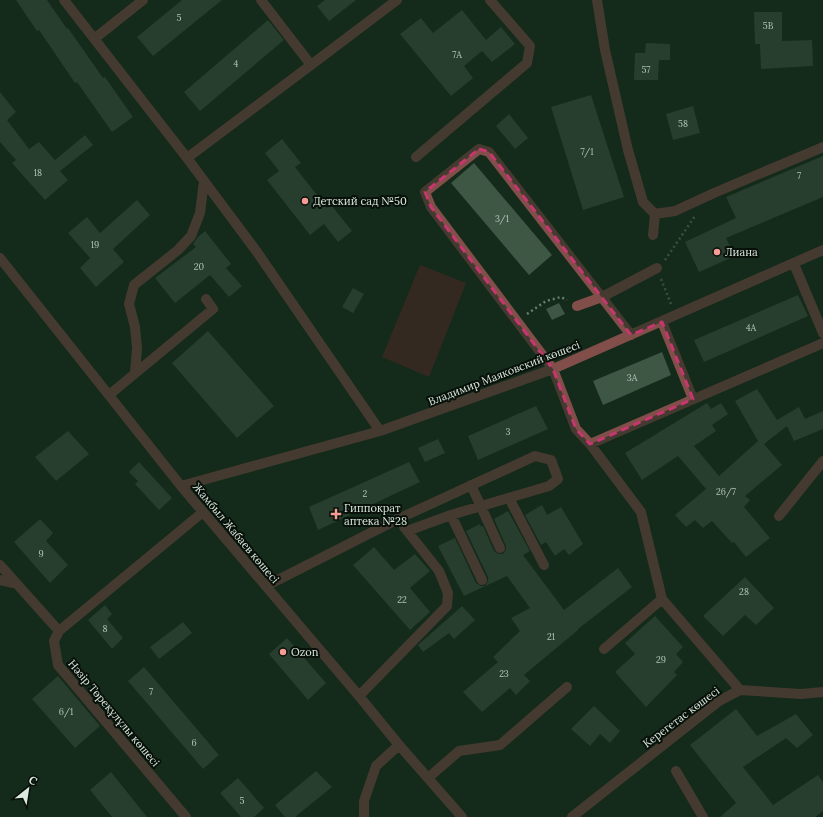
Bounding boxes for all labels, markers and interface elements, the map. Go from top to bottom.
house number: 5 [177,12,182,23]
house number: 5В [763,20,774,31]
house number: 7А [452,49,462,60]
house number: 4 [234,58,239,69]
house number: 57 [641,64,651,75]
house number: 58 [678,118,688,129]
house number: 7/1 [581,146,593,158]
house number: 18 [34,167,42,178]
house number: 7 [797,170,801,181]
place label: Детский сад №50 [313,194,407,208]
marker: Детский сад №50 [300,196,310,206]
house number: 3/1 [495,213,509,225]
house number: 19 [91,239,99,250]
place label: Лиана [725,245,758,259]
marker: Лиана [712,247,722,257]
house number: 20 [194,261,205,272]
house number: 4А [746,322,757,333]
street label: Владимир Маяковский көшесі [426,338,582,408]
house number: 3А [627,372,638,383]
house number: 3 [505,426,511,437]
street label: Жамбыл Жабаев көшесі [190,480,282,586]
house number: 26/7 [716,486,736,498]
house number: 2 [363,488,368,499]
place label: Гиппократ аптека №28 [344,501,407,528]
marker: Гиппократ аптека №28 [331,509,341,519]
house number: 9 [38,548,44,559]
house number: 28 [739,586,749,597]
house number: 22 [397,594,407,605]
house number: 8 [102,623,108,634]
house number: 21 [547,631,555,642]
place label: Ozon [291,645,319,659]
marker: Ozon [278,647,288,657]
house number: 29 [656,654,666,665]
street label: Нәзір Төреқұлұлы көшесі [65,657,163,769]
house number: 23 [499,668,509,679]
street label: Керегетас көшесі [640,684,722,750]
house number: 7 [149,686,153,697]
house number: 6/1 [59,706,73,718]
house number: 6 [191,737,197,748]
north arrow [8,769,48,809]
text: С [26,772,40,789]
house number: 5 [240,795,245,806]

